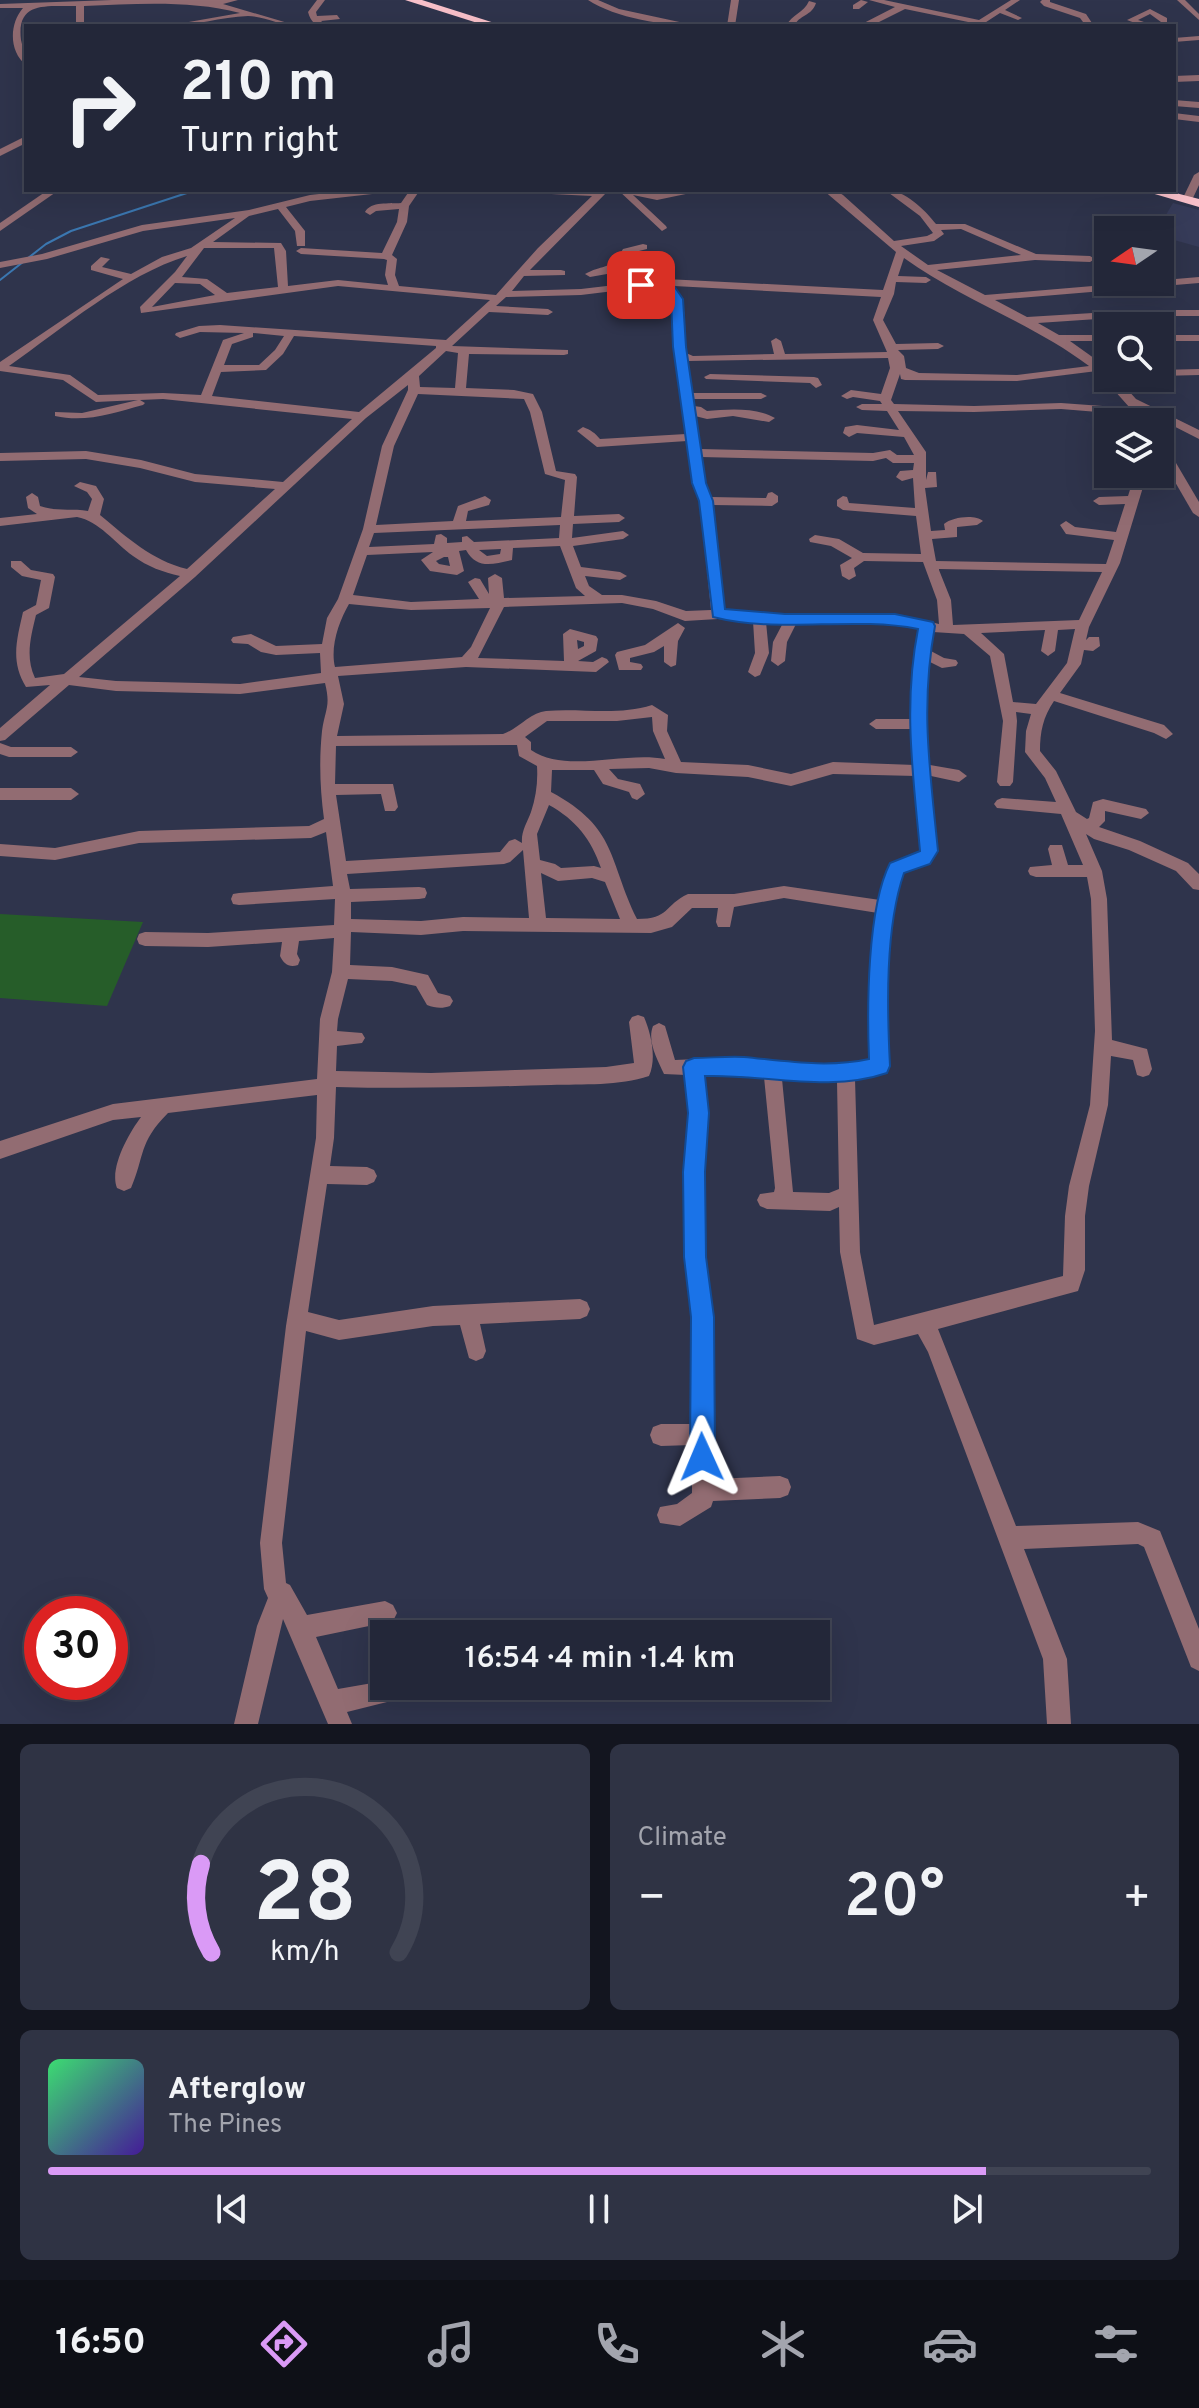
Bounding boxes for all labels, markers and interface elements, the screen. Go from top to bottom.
text: 210 m [180,50,337,120]
icon: right [48,56,152,160]
text: Turn right [180,119,339,165]
north arrow [1094,216,1174,296]
map controls [1094,216,1174,488]
pin [607,251,675,319]
icon: arrive [619,263,663,307]
button: search [1094,312,1174,392]
button: layers [1094,408,1174,488]
position arrow [660,1415,744,1499]
speed limit sign: 30 [24,1596,128,1700]
text: 16:54 · 4 min · 1.4 km [465,1641,735,1678]
text: Climate [638,1822,727,1855]
text: 28 [253,1846,356,1951]
text: 20° [844,1862,945,1938]
text: − [638,1872,666,1928]
text: + [1123,1872,1151,1928]
text: km/h [270,1935,339,1971]
text: Afterglow [168,2072,306,2109]
text: The Pines [168,2109,282,2142]
icon: previous [210,2187,254,2231]
icon: pause [577,2187,621,2231]
icon: next [945,2187,989,2231]
icon: directions [256,2316,312,2372]
icon: music [423,2316,479,2372]
icon: phone [589,2316,645,2372]
icon: climate [755,2316,811,2372]
icon: car [922,2316,978,2372]
icon: filters [1088,2316,1144,2372]
text: 16:50 [55,2321,146,2367]

